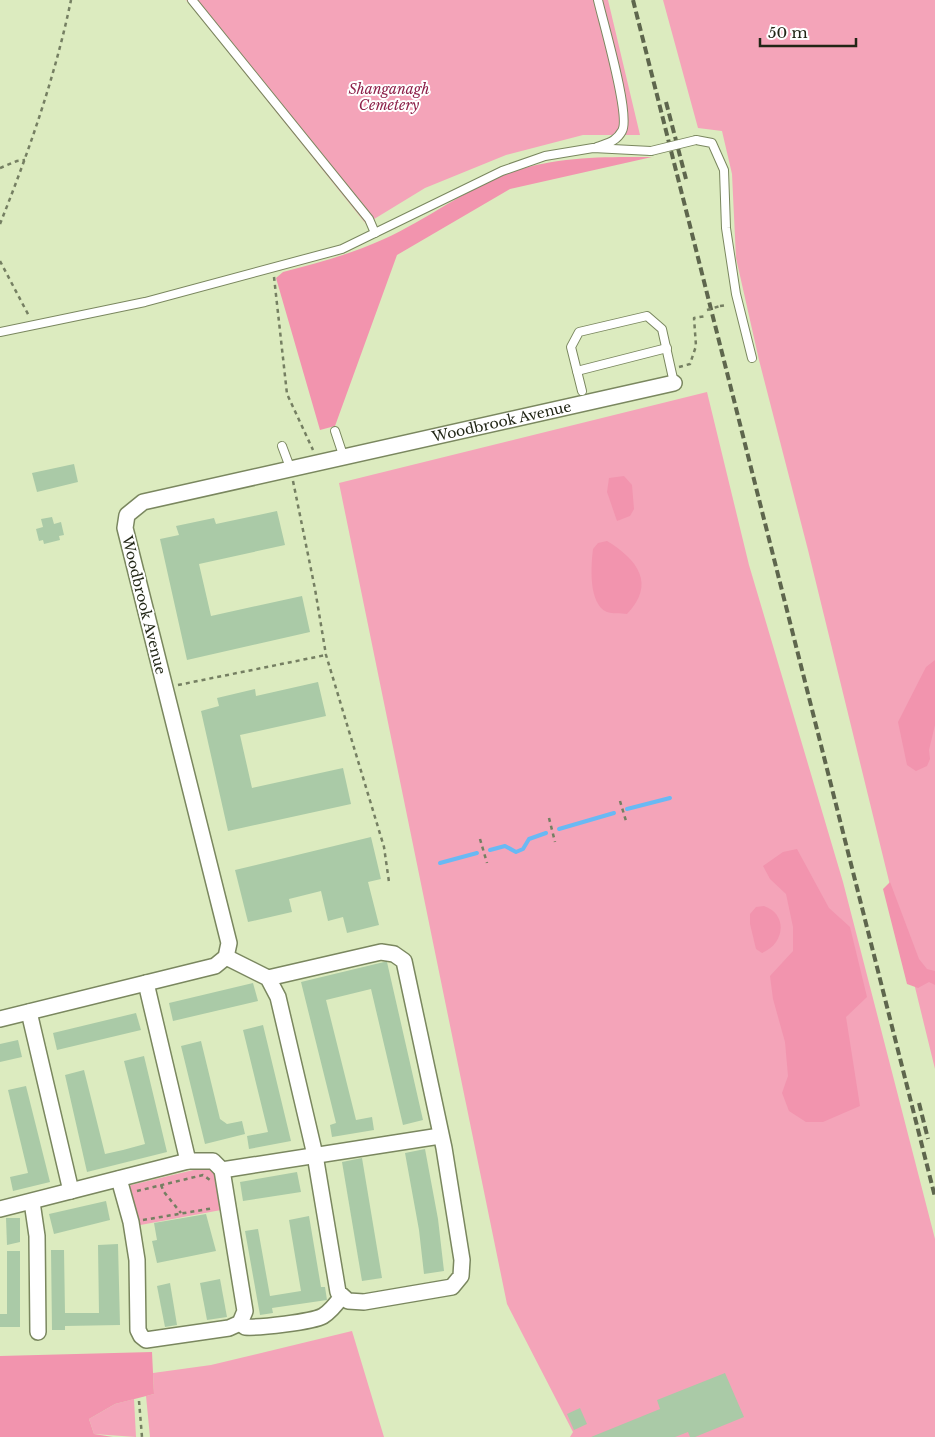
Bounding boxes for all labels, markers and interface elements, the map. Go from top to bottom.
scale bar [760,15,856,47]
text: 50 m [768,23,808,42]
park label: Shanganagh Cemetery [348,80,430,114]
street label: Woodbrook Avenue [429,397,573,446]
street label: Woodbrook Avenue [118,533,170,676]

